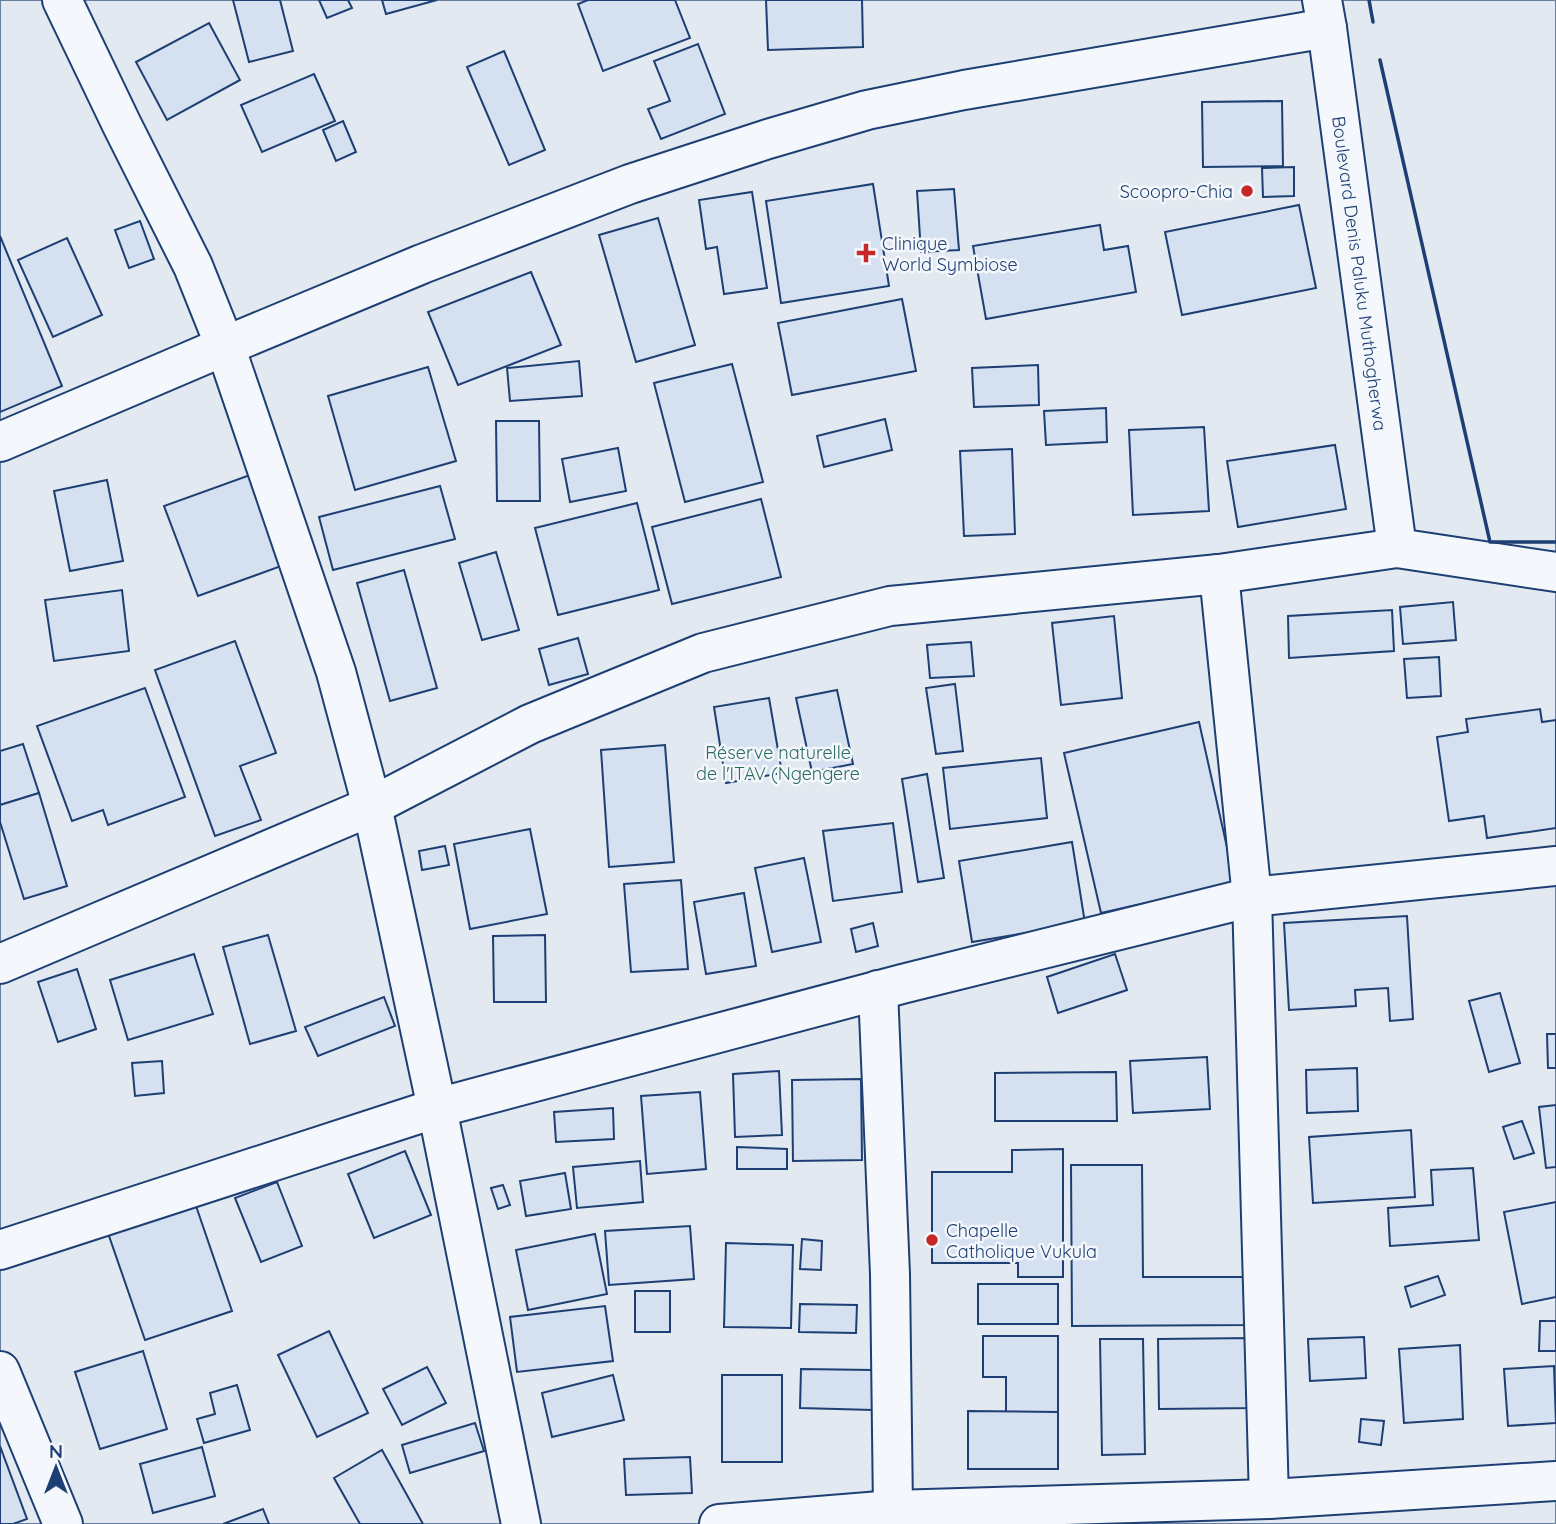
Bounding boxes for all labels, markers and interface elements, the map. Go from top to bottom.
street label: Boulevard Denis Paluku Muthogherwa [1327,114,1393,432]
place label: Scoopro-Chia [1120,180,1233,203]
marker: Scoopro-Chia [1239,183,1255,199]
place label: Clinique World Symbiose [882,232,1018,276]
marker: Clinique World Symbiose [856,243,876,263]
park label: Réserve naturelle de l'ITAV (Ngengere [696,741,860,785]
place label: Chapelle Catholique Vukula [946,1219,1097,1263]
marker: Chapelle Catholique Vukula [924,1232,940,1248]
north arrow [21,1433,91,1503]
text: N [49,1439,63,1463]

